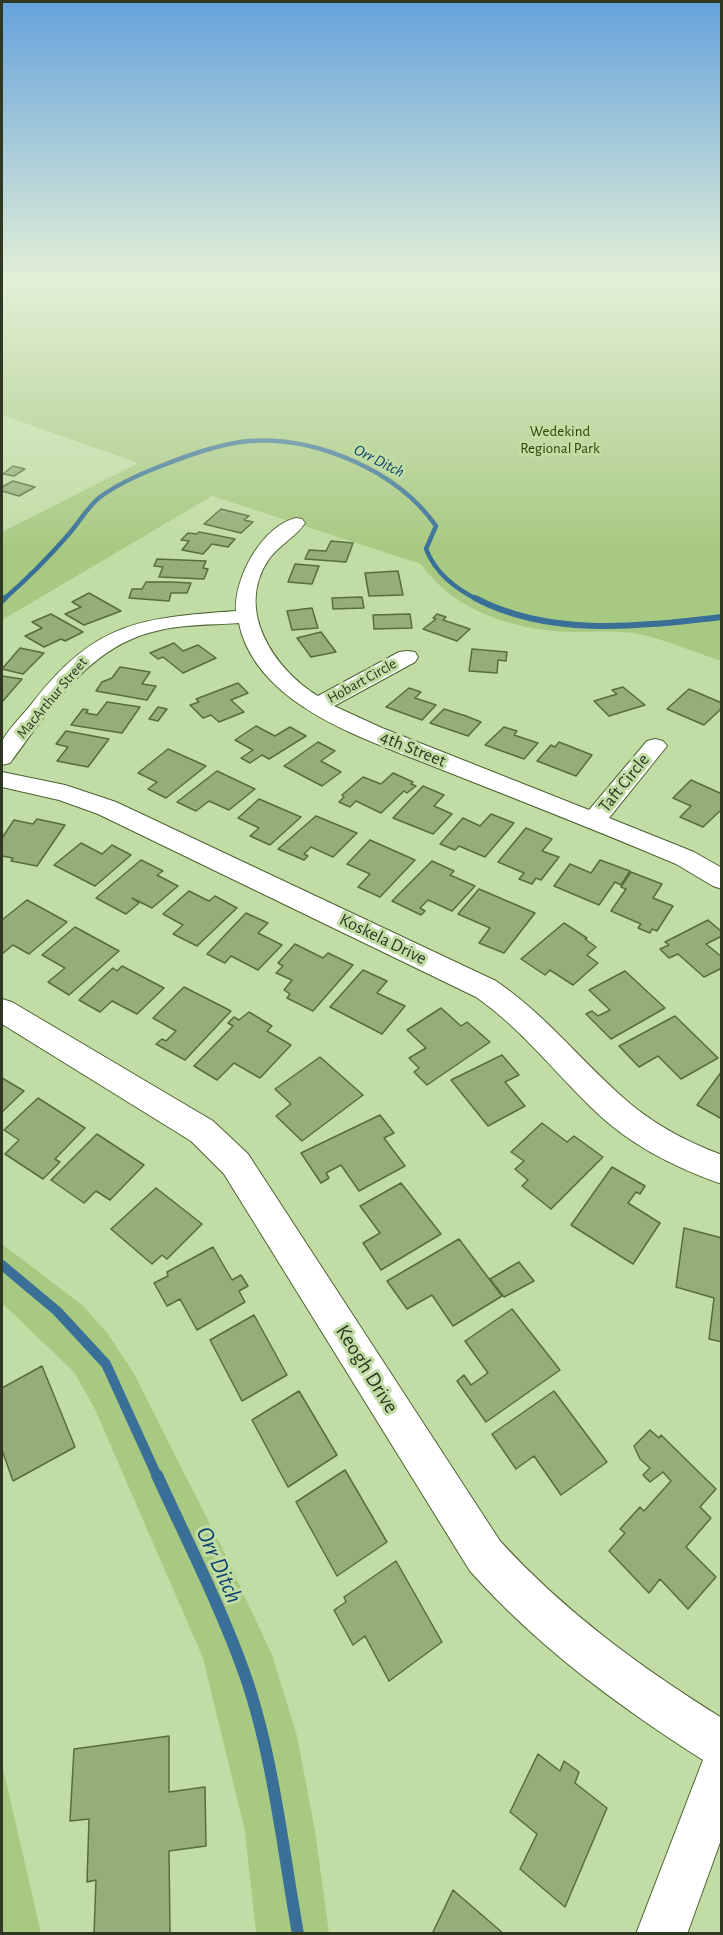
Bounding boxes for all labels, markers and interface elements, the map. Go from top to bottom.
park label: Wedekind Regional Park [520,422,600,457]
water label: Orr Ditch [351,440,407,482]
street label: MacArthur Street [13,654,91,742]
street label: Hobart Circle [324,655,400,707]
street label: 4th Street [377,726,449,772]
street label: Taft Circle [594,749,654,817]
street label: Koskela Drive [336,909,430,969]
street label: Keogh Drive [330,1320,404,1418]
water label: Orr Ditch [189,1522,249,1608]

